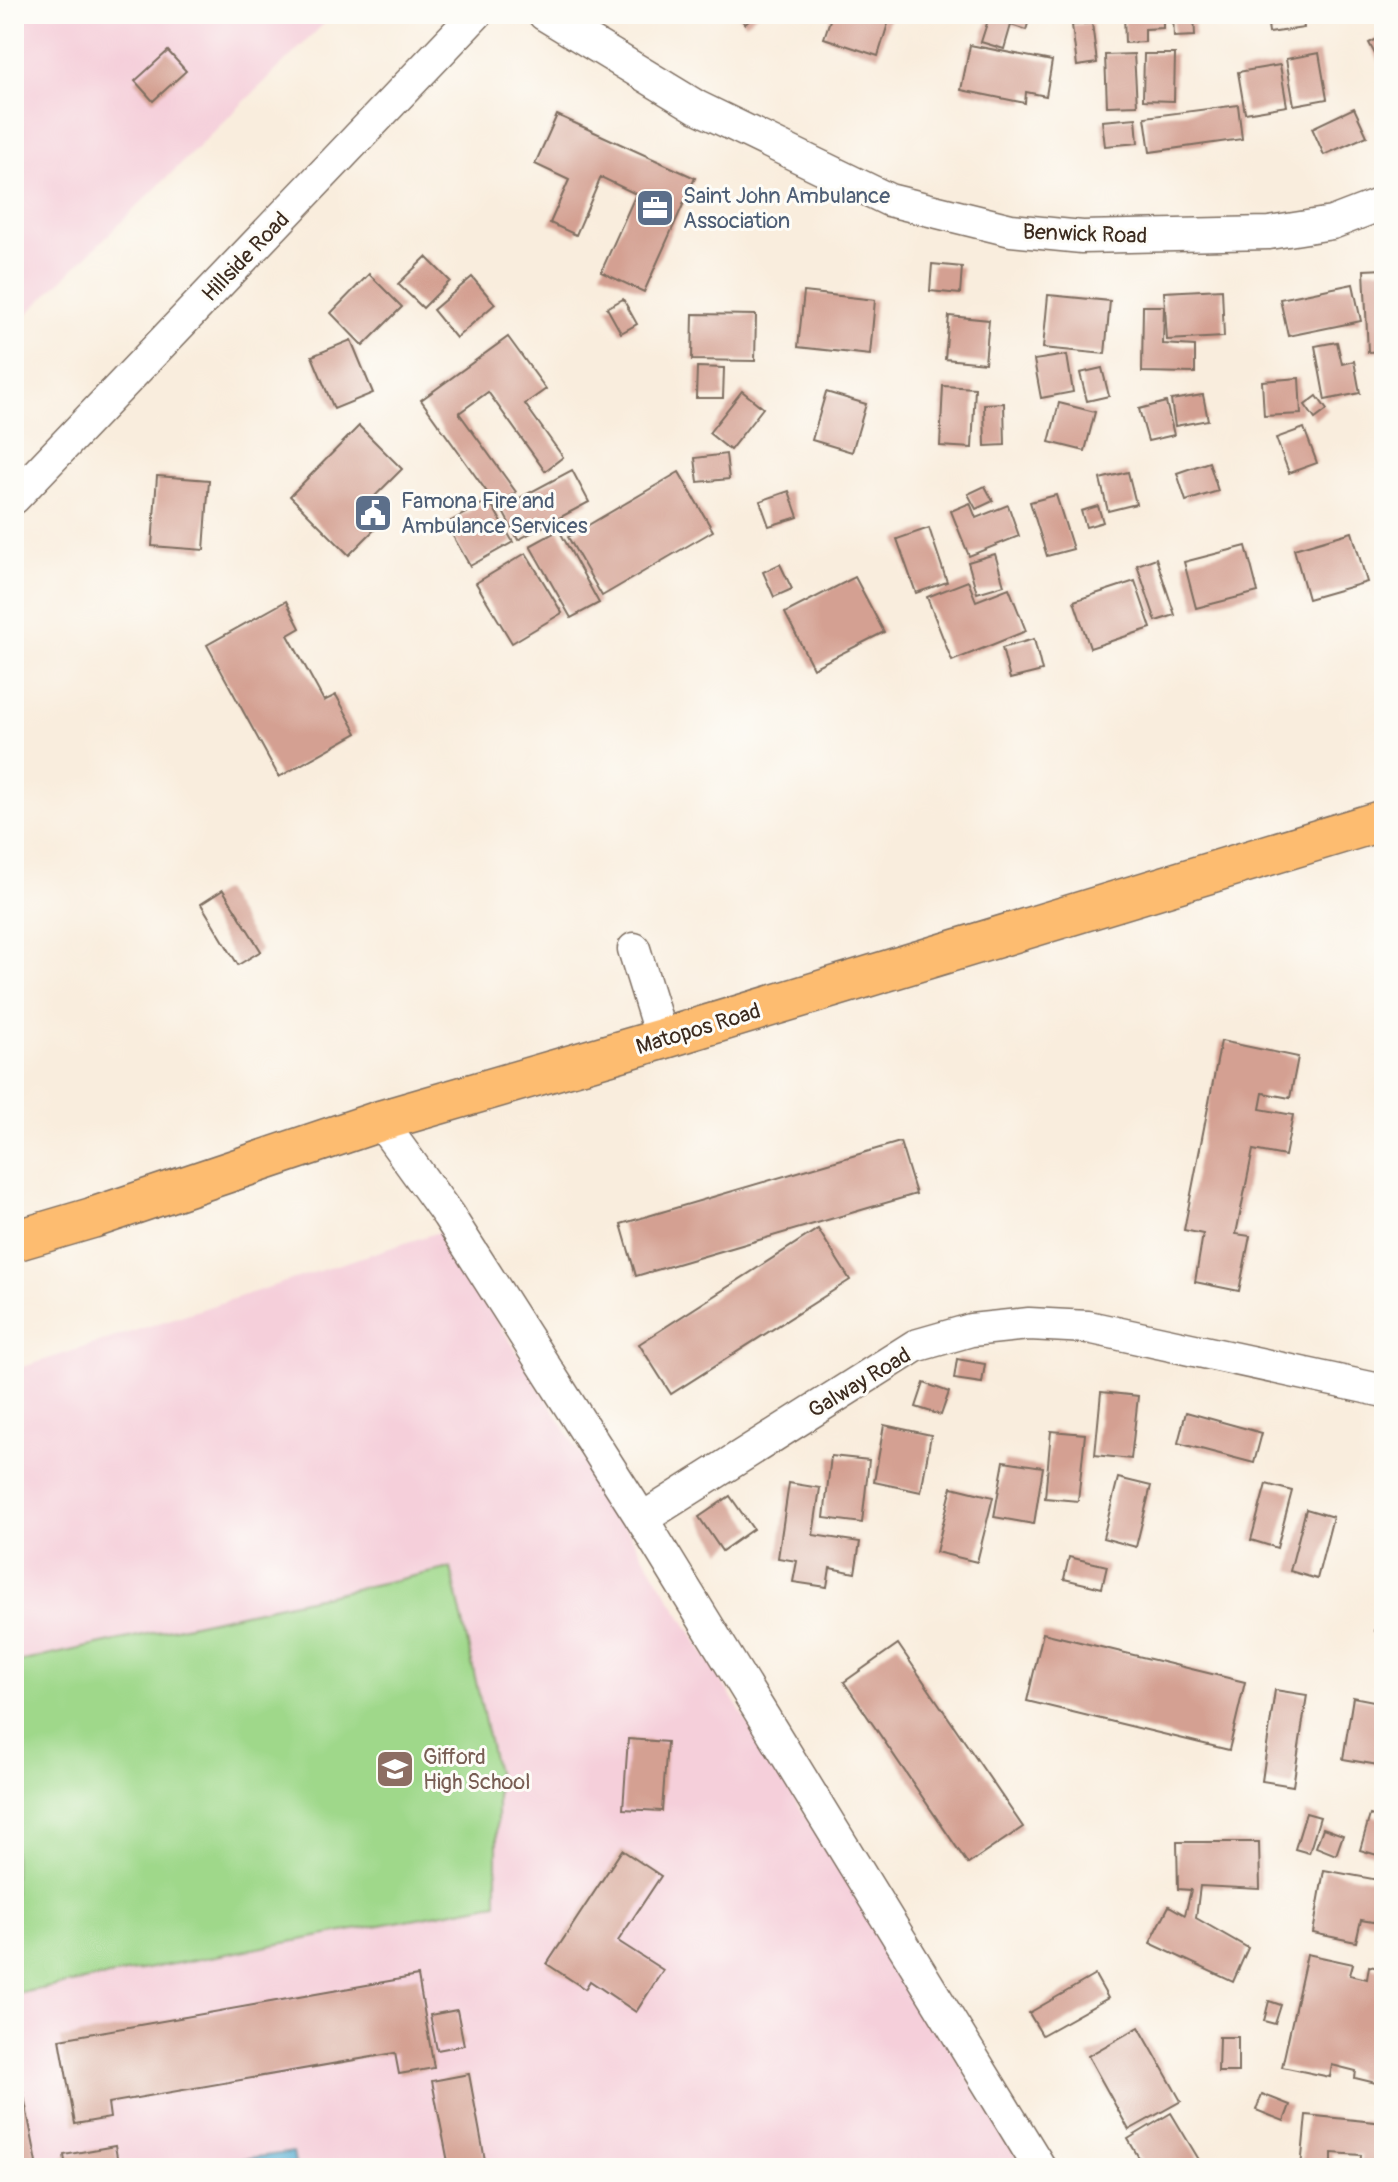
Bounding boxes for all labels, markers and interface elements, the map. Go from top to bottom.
place label: Saint John Ambulance Association [683,182,890,235]
office icon: Saint John Ambulance Association [634,187,676,229]
street label: Hillside Road [196,206,295,308]
street label: Benwick Road [1022,218,1148,250]
place label: Famona Fire and Ambulance Services [401,487,588,540]
public building icon: Famona Fire and Ambulance Services [352,492,394,534]
street label: Matopos Road [633,997,764,1061]
street label: Galway Road [803,1341,916,1424]
place label: Gifford High School [423,1743,530,1796]
school or university icon: Gifford High School [374,1748,416,1790]

